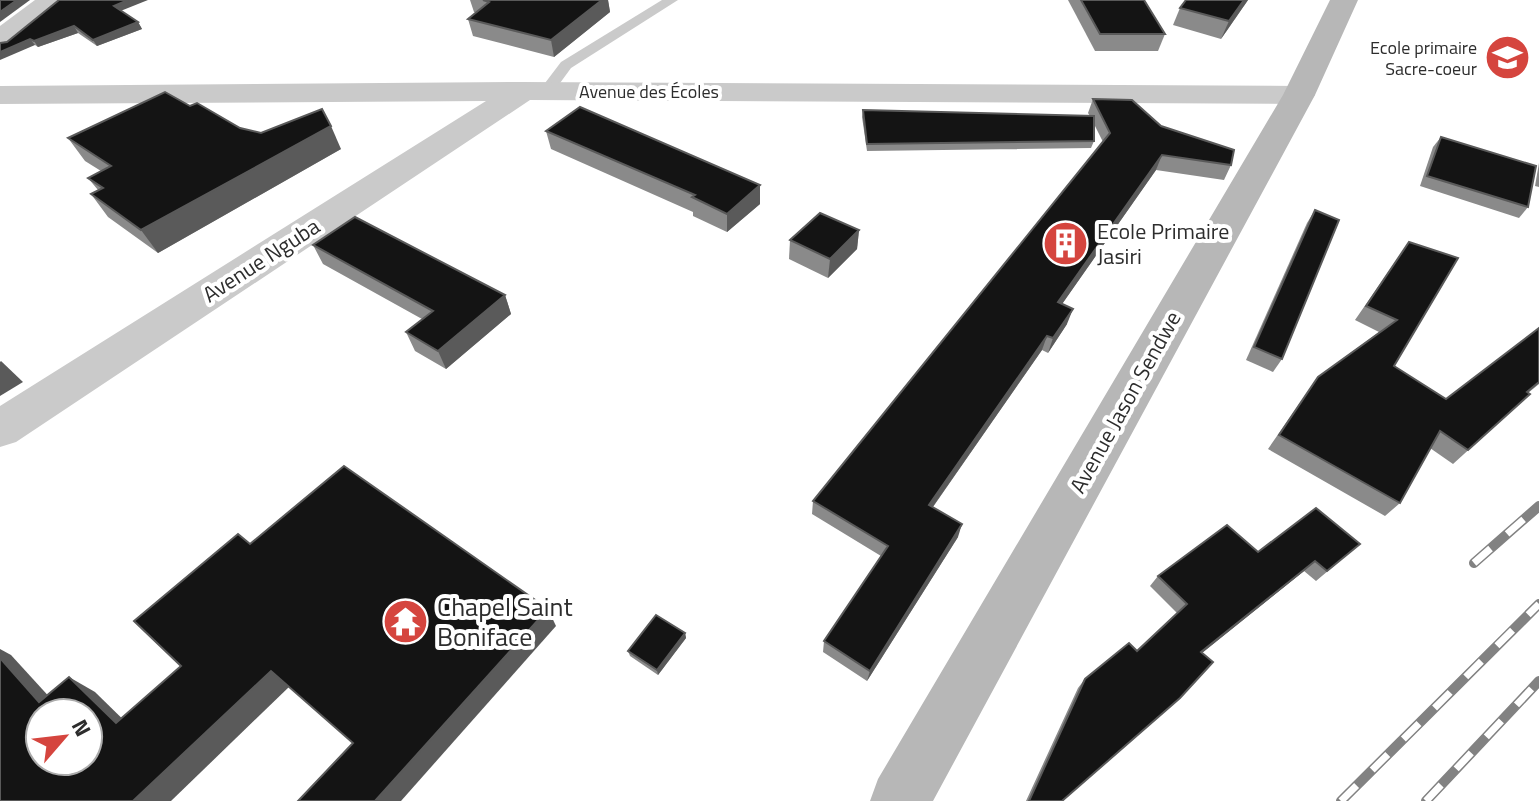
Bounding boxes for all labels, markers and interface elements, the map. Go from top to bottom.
place label: Ecole primaire Sacre-coeur [1370,34,1477,82]
school or university icon: Ecole primaire Sacre-coeur [1484,34,1532,82]
street label: Avenue des Écoles [579,78,719,105]
street label: Avenue Nguba [196,209,326,311]
place label: Ecole Primaire Jasiri [1097,214,1229,273]
building icon: Ecole Primaire Jasiri [1042,220,1090,268]
street label: Avenue Jason Sendwe [1061,305,1189,499]
place label: Chapel Saint Boniface [437,587,573,656]
temple icon: Chapel Saint Boniface [382,598,430,646]
north arrow [24,697,104,777]
text: N [63,713,100,742]

